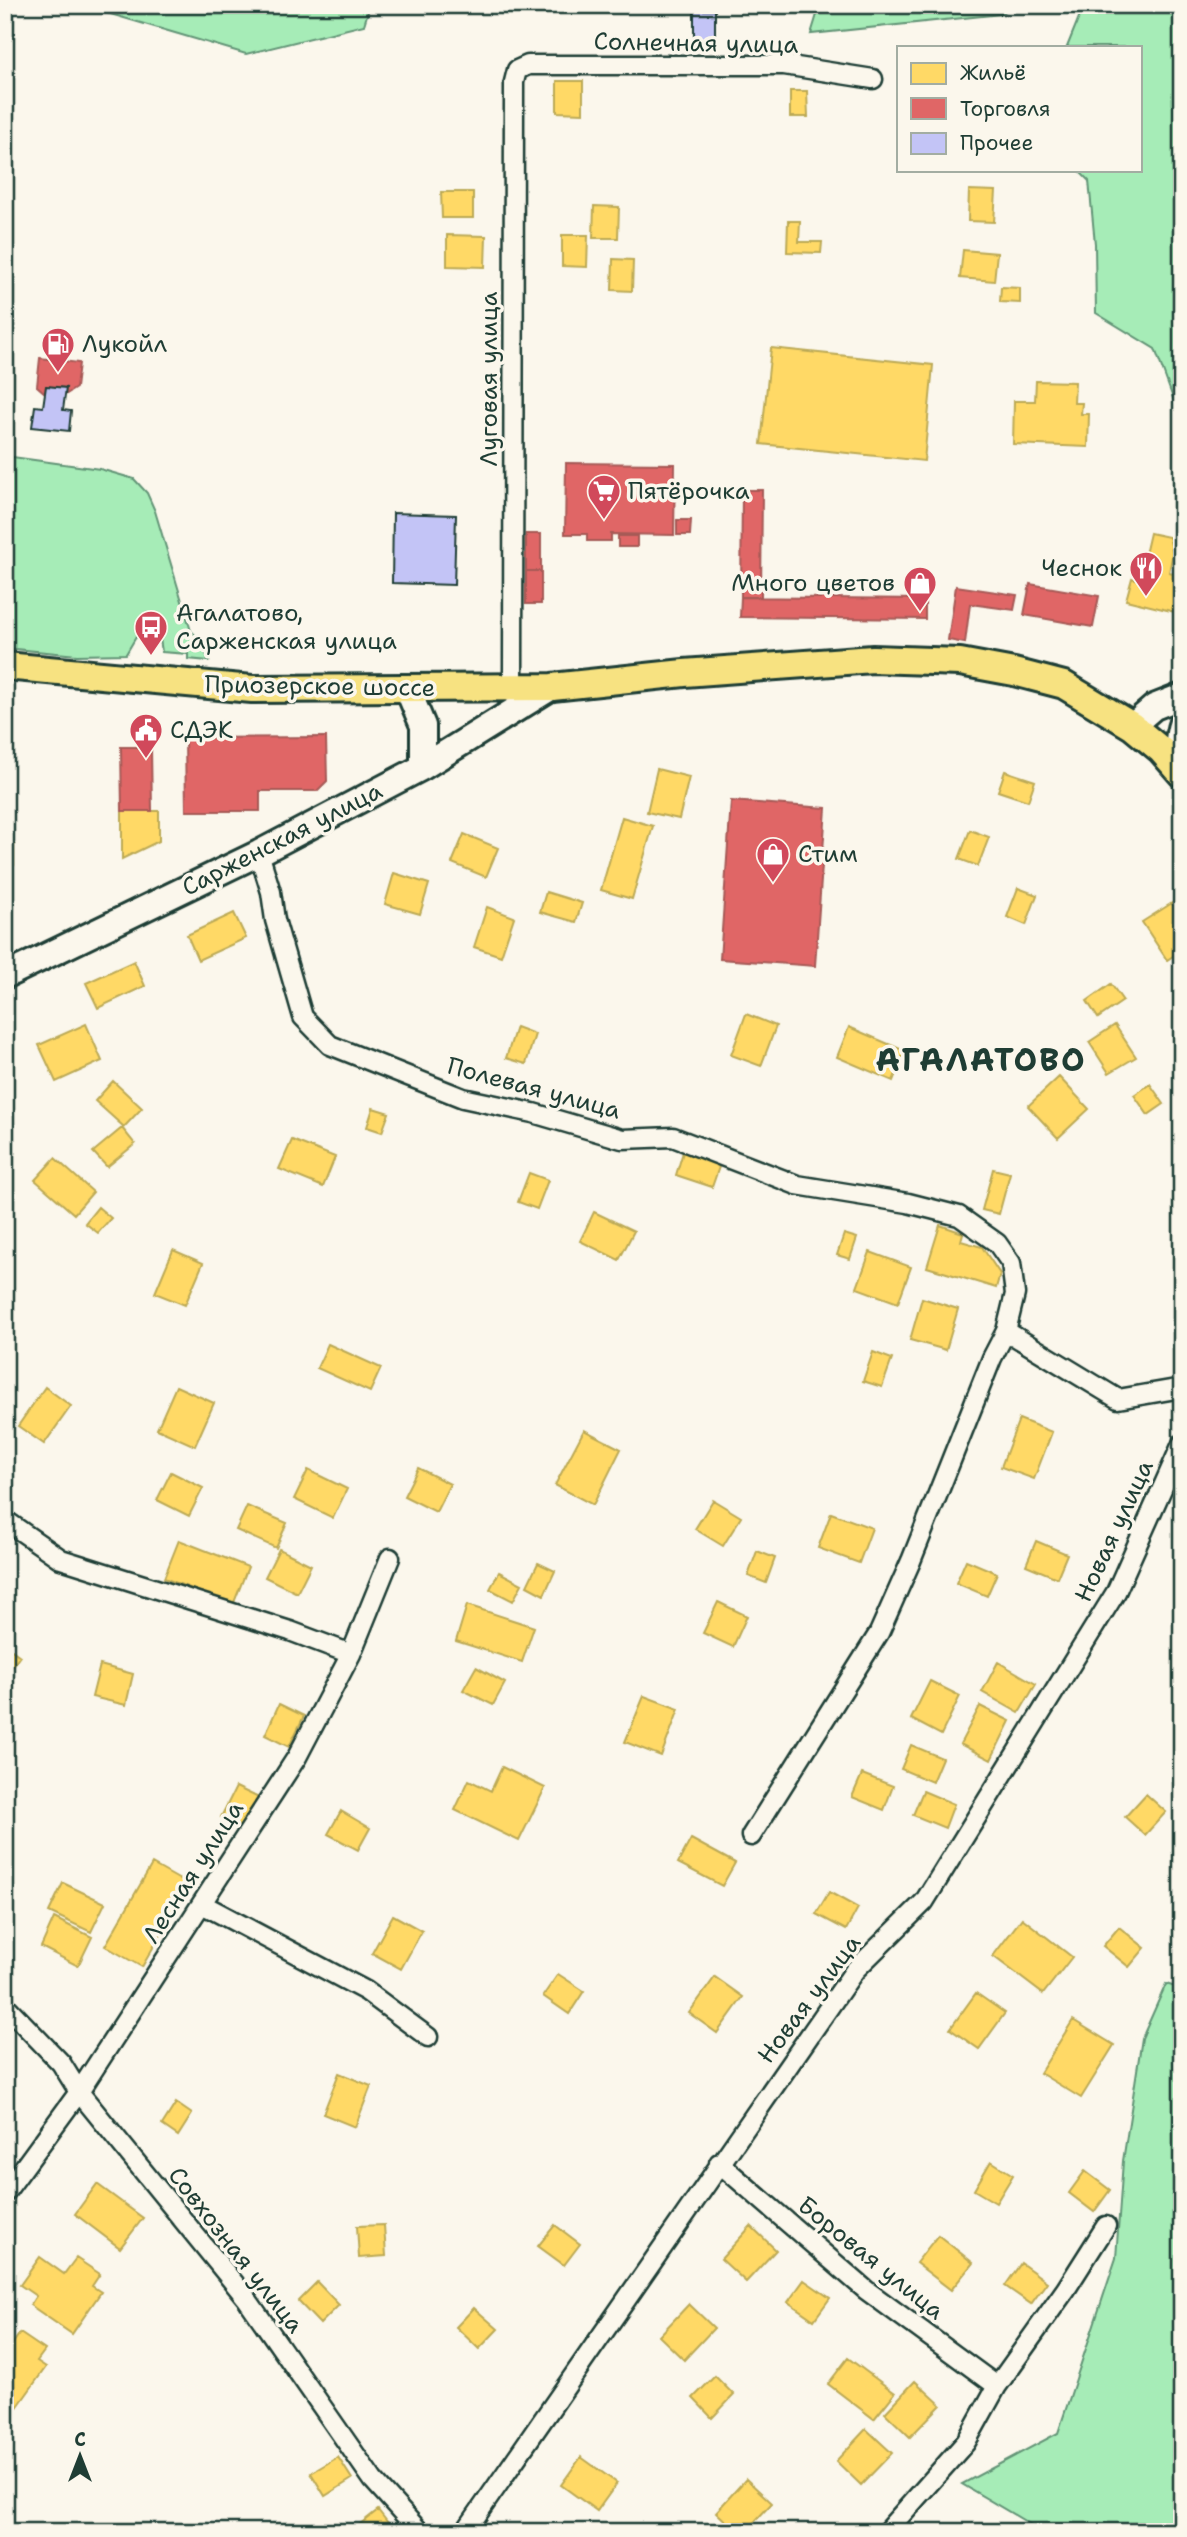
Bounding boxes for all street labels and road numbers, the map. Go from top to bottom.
street label: Солнечная улица [593,25,799,61]
street label: Луговая улица [473,292,505,466]
street label: Приозерское шоссе [204,668,436,704]
street label: Сарженская улица [176,775,388,903]
street label: Полевая улица [444,1049,624,1127]
street label: Новая улица [1067,1455,1161,1607]
street label: Лесная улица [135,1795,251,1949]
street label: Новая улица [750,1928,868,2070]
street label: Совхозная улица [161,2160,311,2340]
street label: Боровая улица [791,2189,951,2327]

